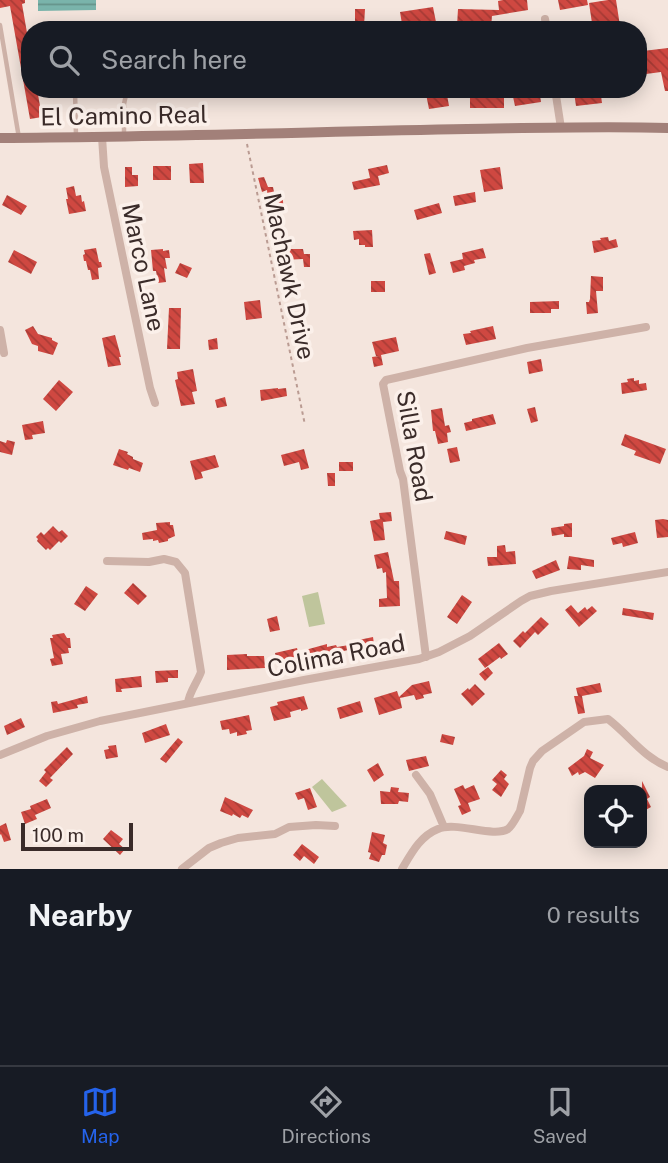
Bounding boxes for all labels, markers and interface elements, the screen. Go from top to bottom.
search box [21,21,647,98]
icon: search [45,41,83,79]
text: Search here [101,44,247,75]
street label: El Camino Real [40,100,208,130]
street label: Machawk Drive [259,190,321,362]
street label: Marco Lane [117,200,171,334]
street label: Silla Road [391,388,439,504]
street label: Colima Road [265,628,407,682]
map controls [584,785,647,848]
button: locate [584,785,647,848]
scale bar [21,820,133,852]
text: 100 m [32,824,84,846]
text: Nearby [28,897,132,933]
text: 0 results [547,901,640,928]
tab: Map [81,1083,120,1147]
tab: Directions [282,1083,371,1147]
tab: Saved [533,1083,587,1147]

